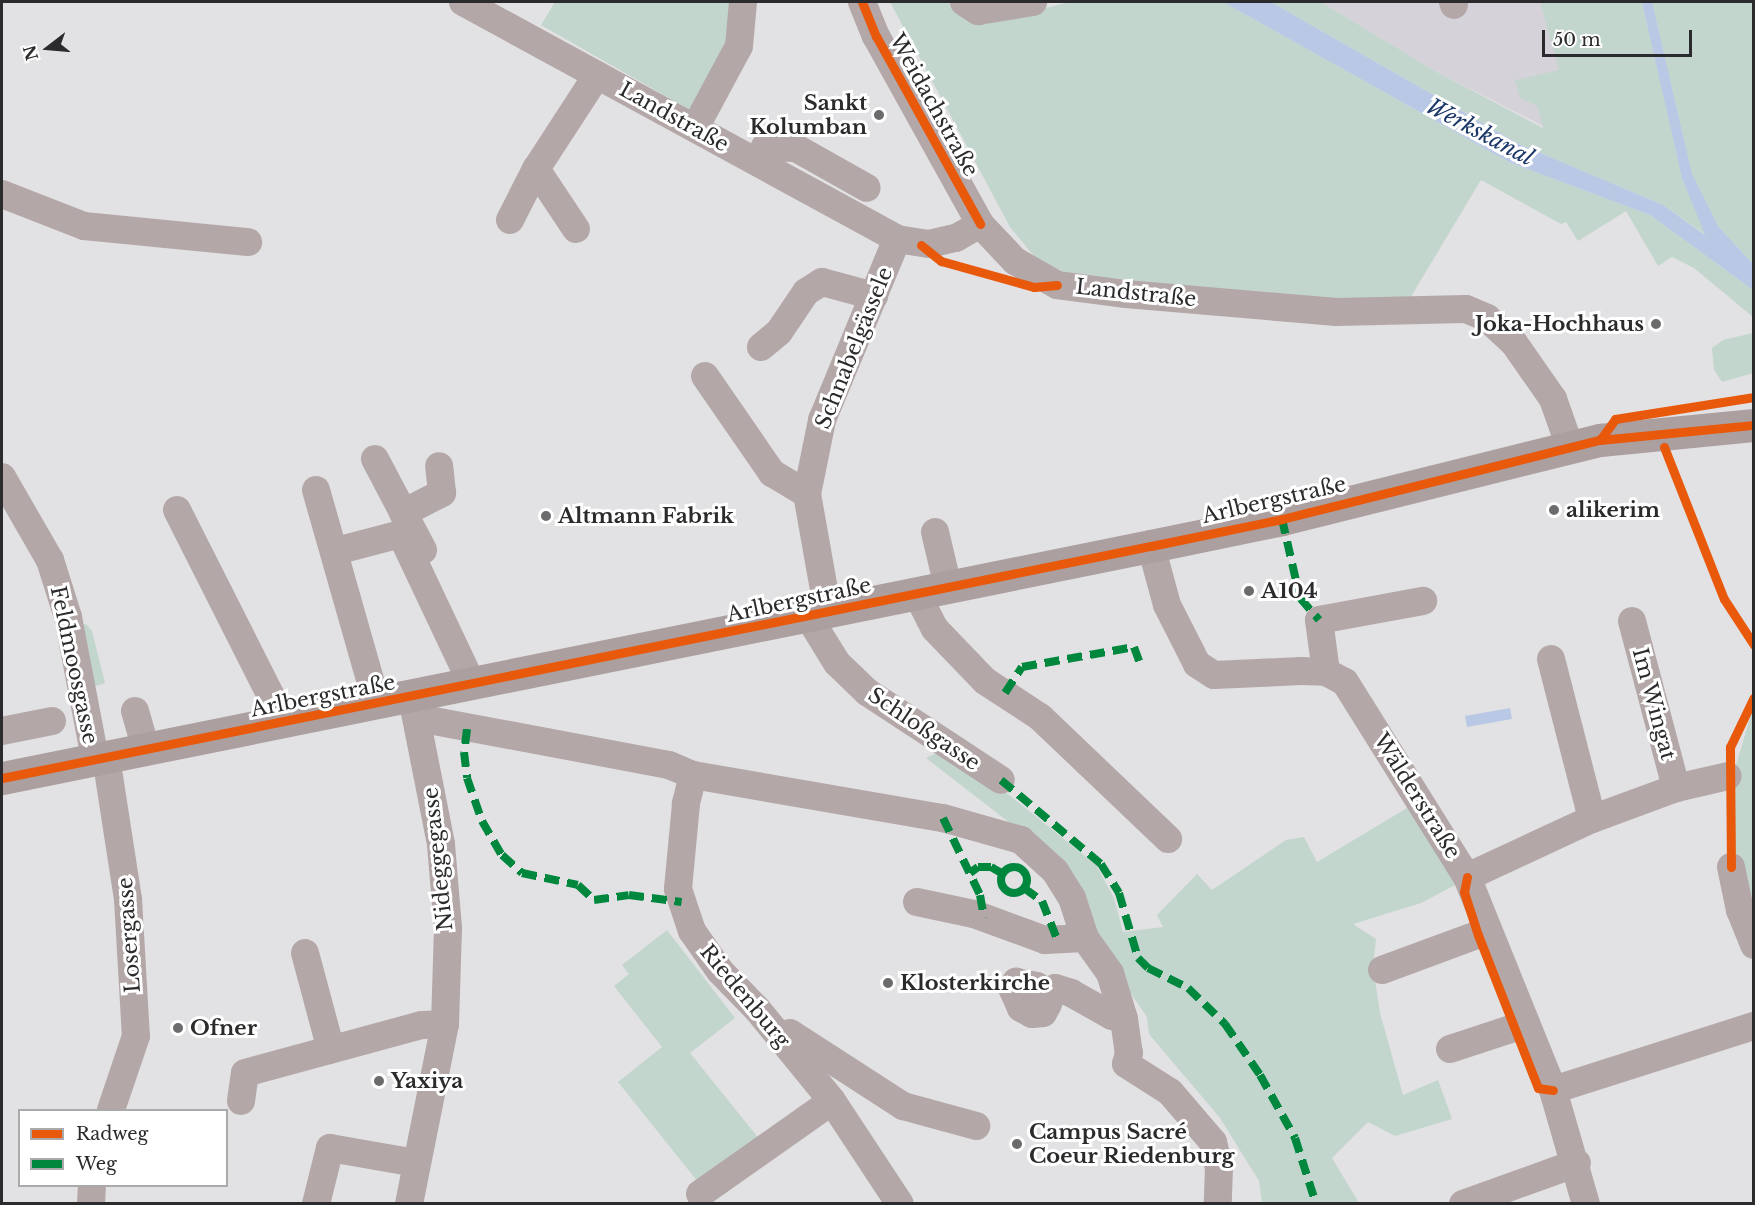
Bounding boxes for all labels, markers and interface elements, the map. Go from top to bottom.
north arrow [18,18,78,78]
scale bar [1545,18,1695,56]
street label: Weidachstraße [884,29,984,181]
text: 50 m [1553,29,1601,51]
text: N [19,43,42,63]
street label: Landstraße [615,77,733,157]
place label: Sankt Kolumban [749,90,867,140]
water label: Werkskanal [1422,93,1538,171]
marker: Sankt Kolumban [872,108,886,122]
street label: Schnabelgässele [810,263,898,433]
street label: Landstraße [1074,274,1198,312]
place label: Joka-Hochhaus [1475,311,1644,337]
marker: Joka-Hochhaus [1649,317,1663,331]
street label: Arlbergstraße [1200,471,1348,529]
place label: alikerim [1566,497,1660,523]
place label: Altmann Fabrik [558,503,734,529]
marker: alikerim [1547,503,1561,517]
marker: Altmann Fabrik [539,509,553,523]
street label: Arlbergstraße [725,572,873,628]
place label: A104 [1261,578,1318,604]
street label: Feldmoosgasse [45,584,103,746]
marker: A104 [1242,584,1256,598]
street label: Im Wingat [1627,645,1681,763]
street label: Arlbergstraße [248,670,398,722]
street label: Schloßgasse [863,682,985,776]
street label: Wälderstraße [1368,729,1466,863]
street label: Nideggegasse [418,786,458,932]
street label: Losergasse [112,876,146,994]
street label: Riedenburg [695,939,795,1053]
place label: Klosterkirche [900,970,1050,996]
marker: Klosterkirche [881,976,895,990]
place label: Ofner [190,1015,257,1041]
marker: Ofner [171,1021,185,1035]
place label: Yaxiya [391,1068,463,1094]
marker: Yaxiya [372,1074,386,1088]
legend [18,1109,228,1187]
place label: Campus Sacré Coeur Riedenburg [1029,1119,1235,1169]
text: Radweg [76,1123,148,1145]
marker: Campus Sacré Coeur Riedenburg [1010,1137,1024,1151]
text: Weg [76,1153,117,1175]

